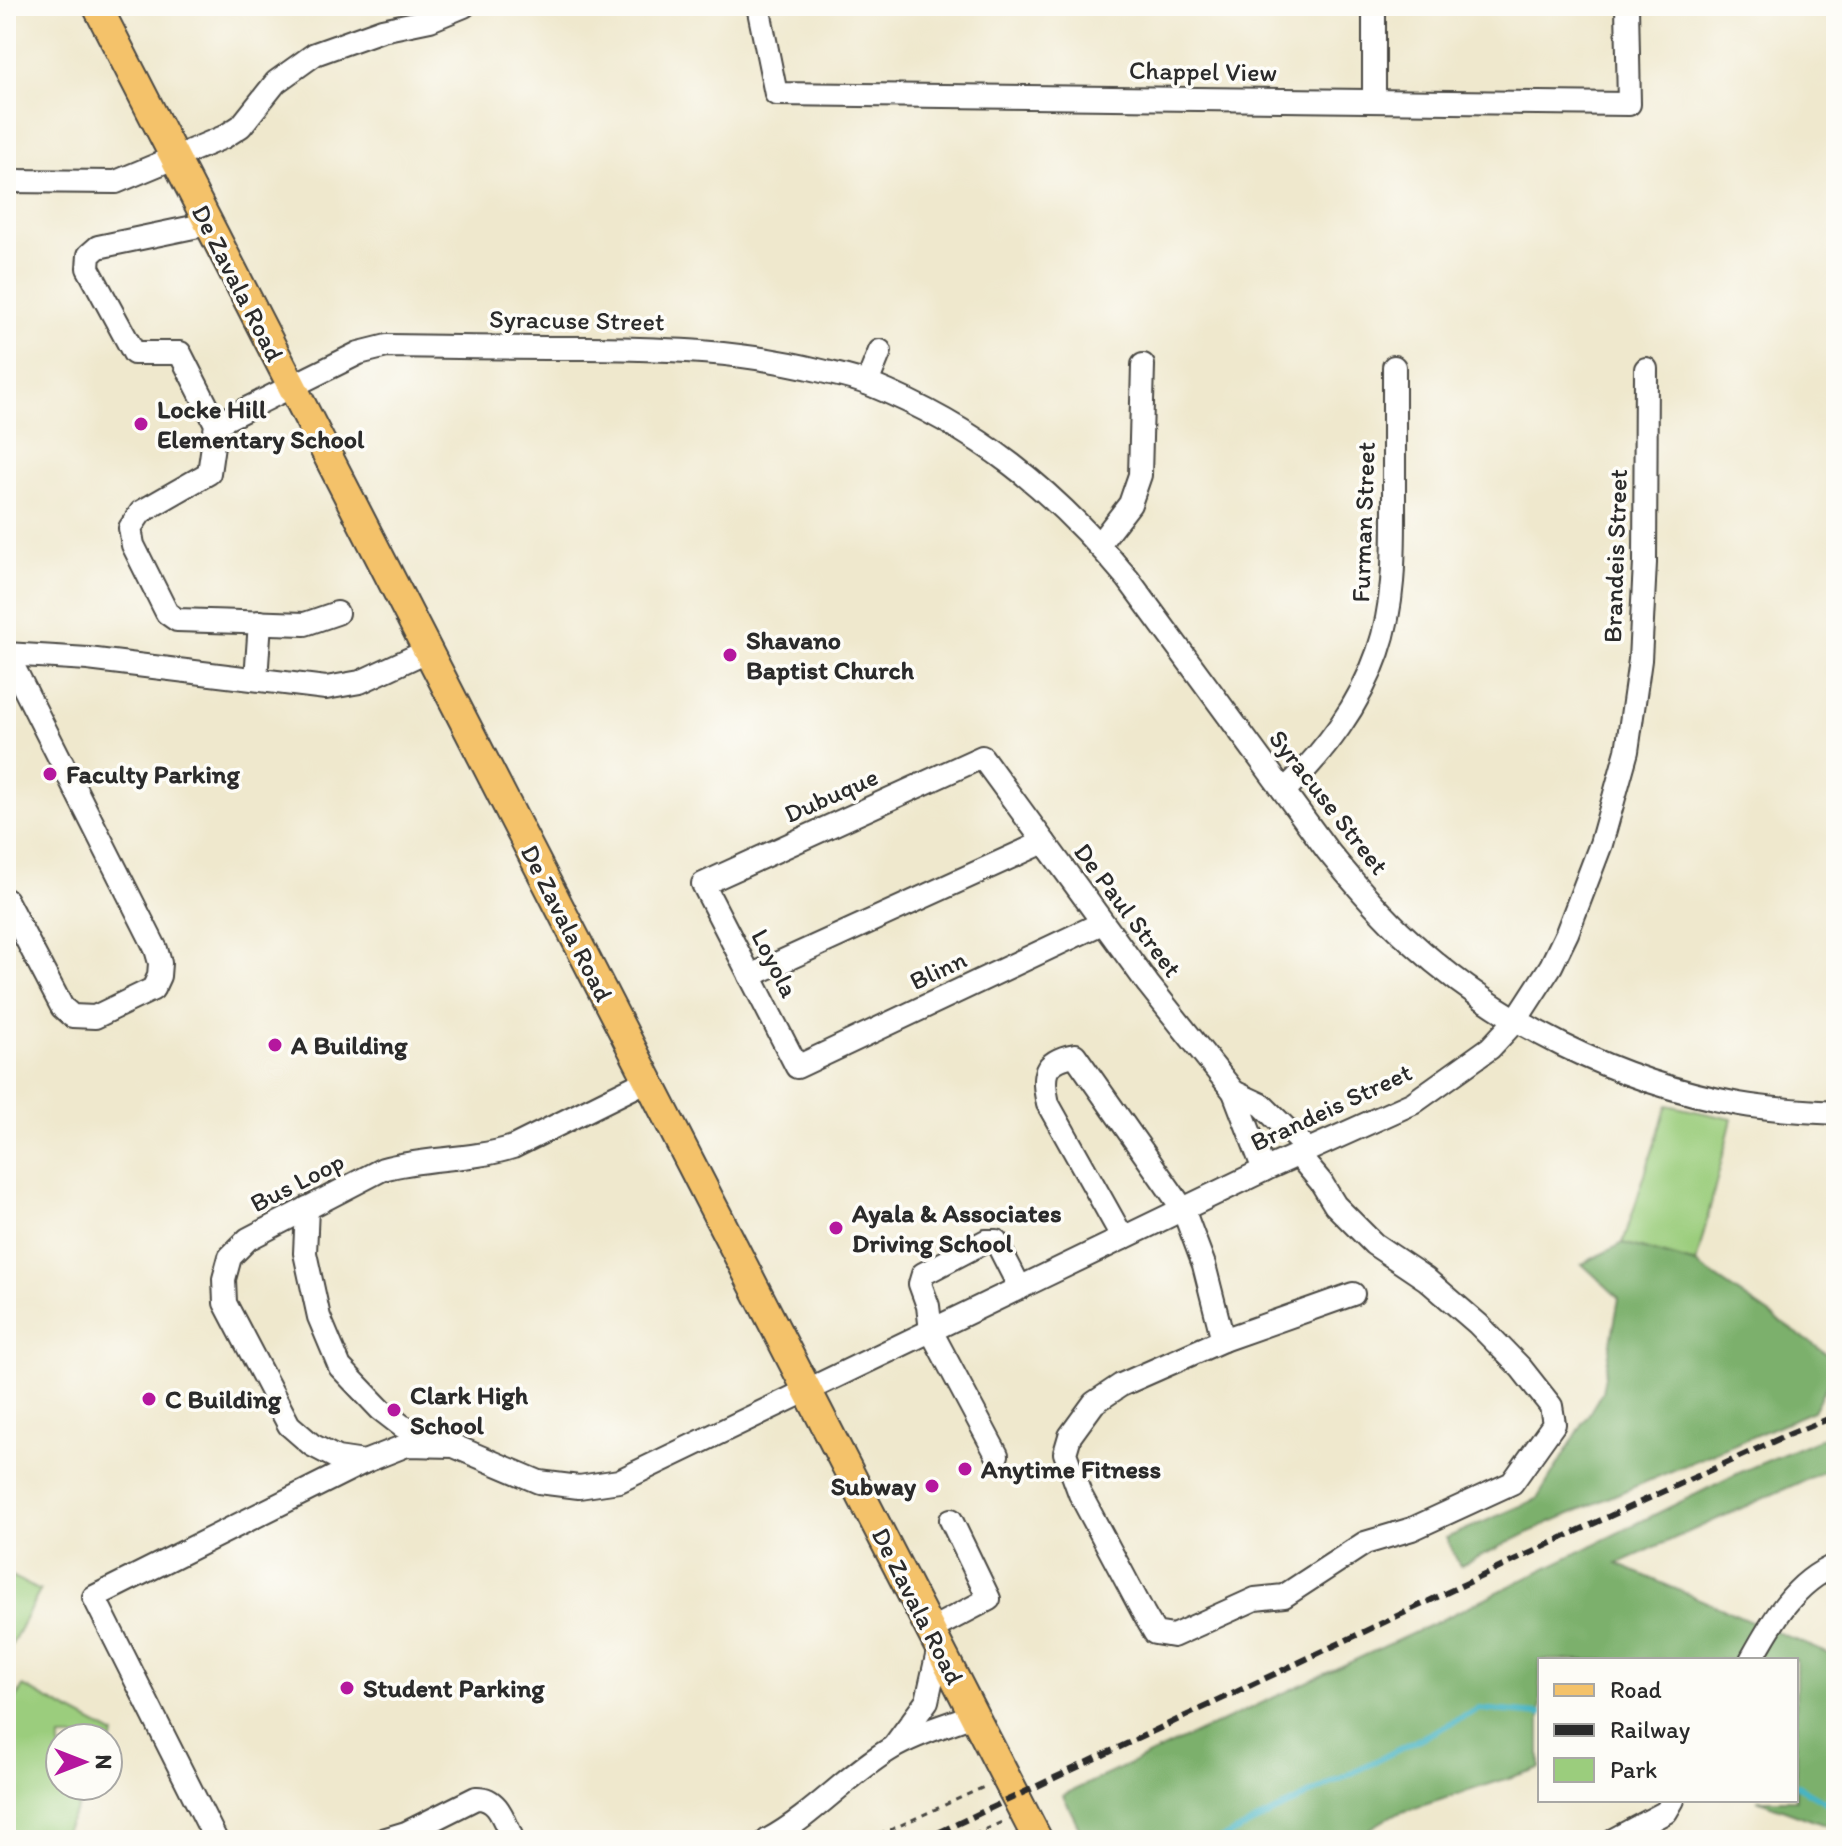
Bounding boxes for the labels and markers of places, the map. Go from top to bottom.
place label: Locke Hill Elementary School [157,393,365,455]
marker: Locke Hill Elementary School [132,415,150,433]
place label: Shavano Baptist Church [746,624,915,686]
marker: Shavano Baptist Church [721,646,739,664]
place label: Faculty Parking [66,758,240,790]
marker: Faculty Parking [41,765,59,783]
place label: A Building [290,1029,408,1061]
marker: A Building [266,1036,284,1054]
place label: Ayala & Associates Driving School [851,1197,1061,1259]
marker: Ayala & Associates Driving School [827,1219,845,1237]
place label: Clark High School [410,1379,529,1441]
place label: C Building [165,1383,282,1415]
marker: C Building [140,1390,158,1408]
marker: Clark High School [385,1401,403,1419]
place label: Anytime Fitness [980,1453,1161,1485]
marker: Anytime Fitness [956,1460,974,1478]
place label: Subway [831,1470,917,1502]
marker: Subway [923,1477,941,1495]
place label: Student Parking [363,1672,545,1704]
marker: Student Parking [338,1679,356,1697]

